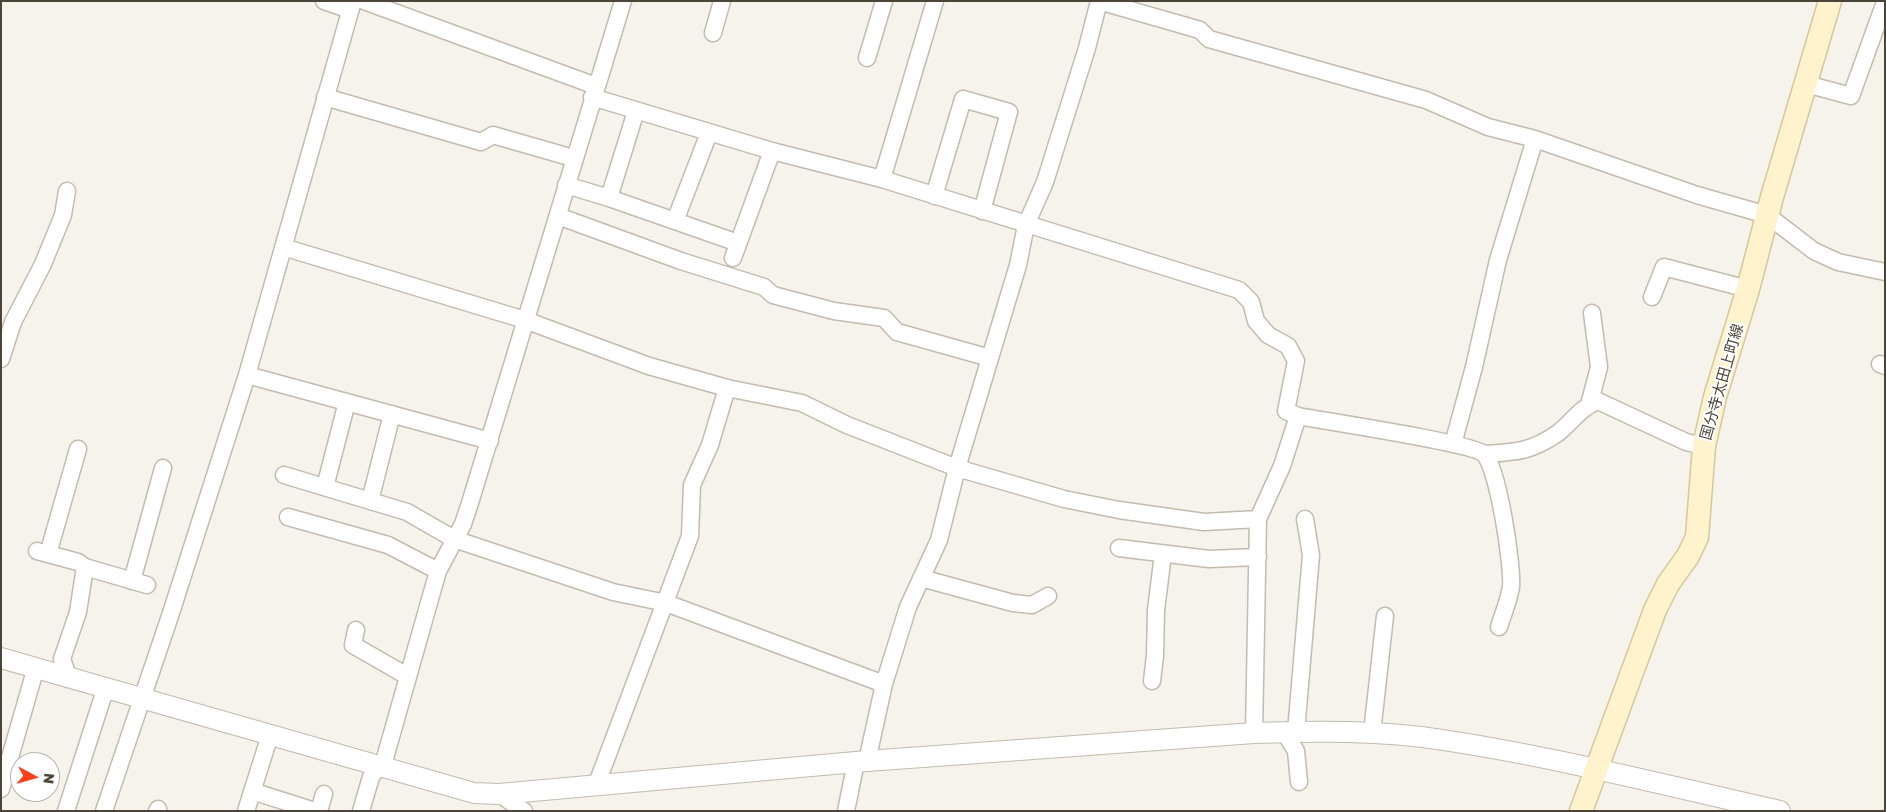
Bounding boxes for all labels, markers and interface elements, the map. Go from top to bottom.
street label: 国分寺太田上町線 [1697,322,1747,442]
north arrow [10,752,60,802]
text: N [40,772,58,785]

